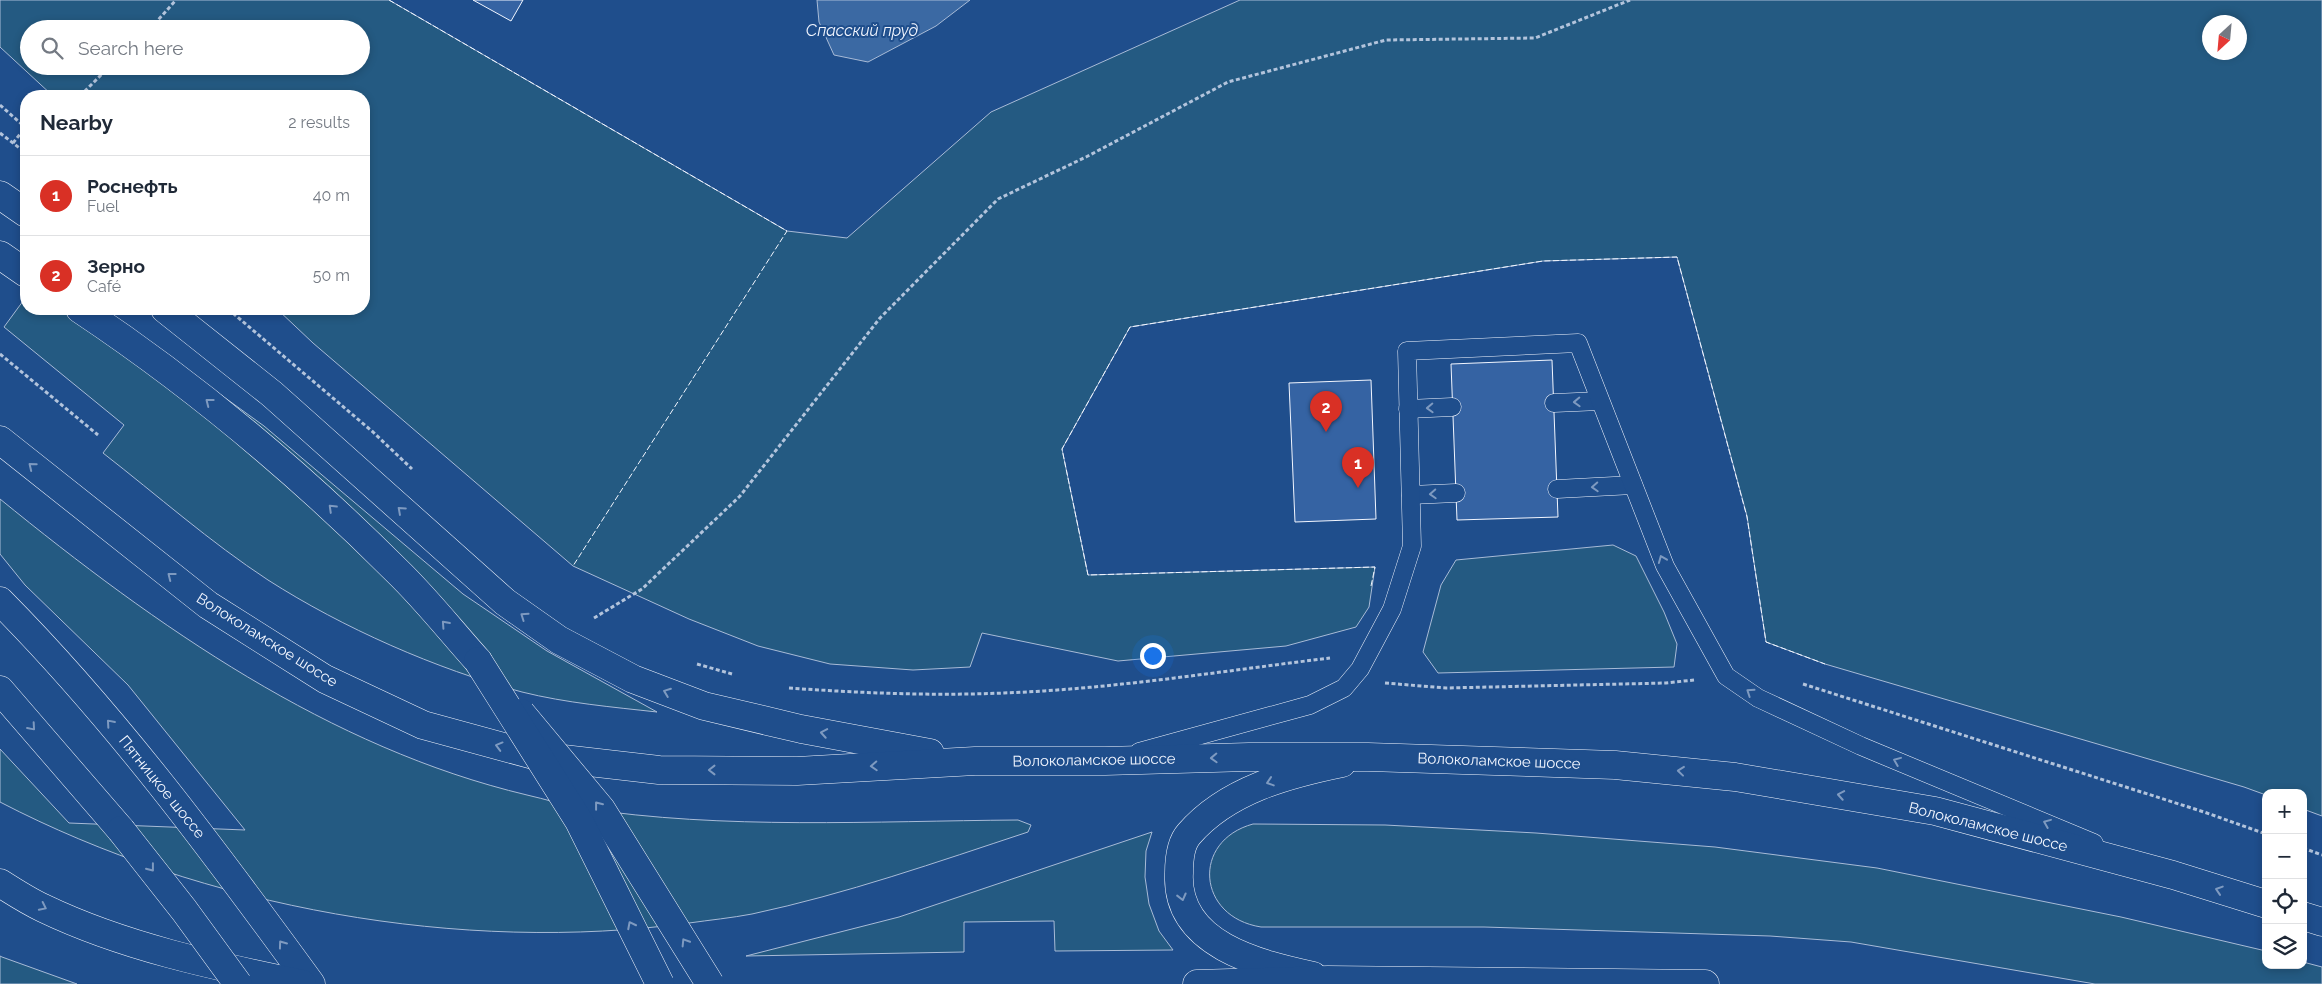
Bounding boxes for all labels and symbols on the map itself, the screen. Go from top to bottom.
north arrow [2202,15,2247,60]
water label: Спасский пруд [806,21,919,40]
pin: 2 [1310,391,1342,432]
one-way arrow [1573,397,1580,407]
one-way arrow [205,399,214,408]
one-way arrow [1426,403,1434,414]
pin: 1 [1342,447,1374,488]
one-way arrow [29,463,38,471]
one-way arrow [1591,482,1599,493]
one-way arrow [1429,489,1437,500]
one-way arrow [329,505,338,514]
one-way arrow [398,507,407,516]
one-way arrow [1658,555,1668,564]
one-way arrow [167,573,177,582]
street label: Волоколамское шоссе [193,589,341,691]
one-way arrow [520,613,530,622]
one-way arrow [442,621,451,630]
your location [1140,643,1166,669]
one-way arrow [663,688,672,698]
one-way arrow [1746,689,1756,698]
one-way arrow [107,720,116,729]
one-way arrow [26,721,35,730]
one-way arrow [820,729,828,739]
street label: Пятницкое шоссе [115,732,209,842]
one-way arrow [495,741,504,751]
street label: Волоколамское шоссе [1417,749,1581,773]
street label: Волоколамское шоссе [1012,750,1176,770]
one-way arrow [1210,753,1218,763]
one-way arrow [1893,757,1902,768]
one-way arrow [870,761,878,772]
one-way arrow [708,765,716,775]
one-way arrow [1676,766,1684,777]
one-way arrow [1266,777,1274,787]
one-way arrow [1837,790,1845,801]
street label: Волоколамское шоссе [1907,799,2069,856]
one-way arrow [595,802,603,811]
one-way arrow [2043,819,2052,830]
one-way arrow [145,862,154,872]
one-way arrow [2216,885,2224,895]
one-way arrow [1176,893,1187,902]
one-way arrow [37,901,46,911]
one-way arrow [627,921,637,930]
one-way arrow [681,939,691,948]
one-way arrow [279,941,288,950]

